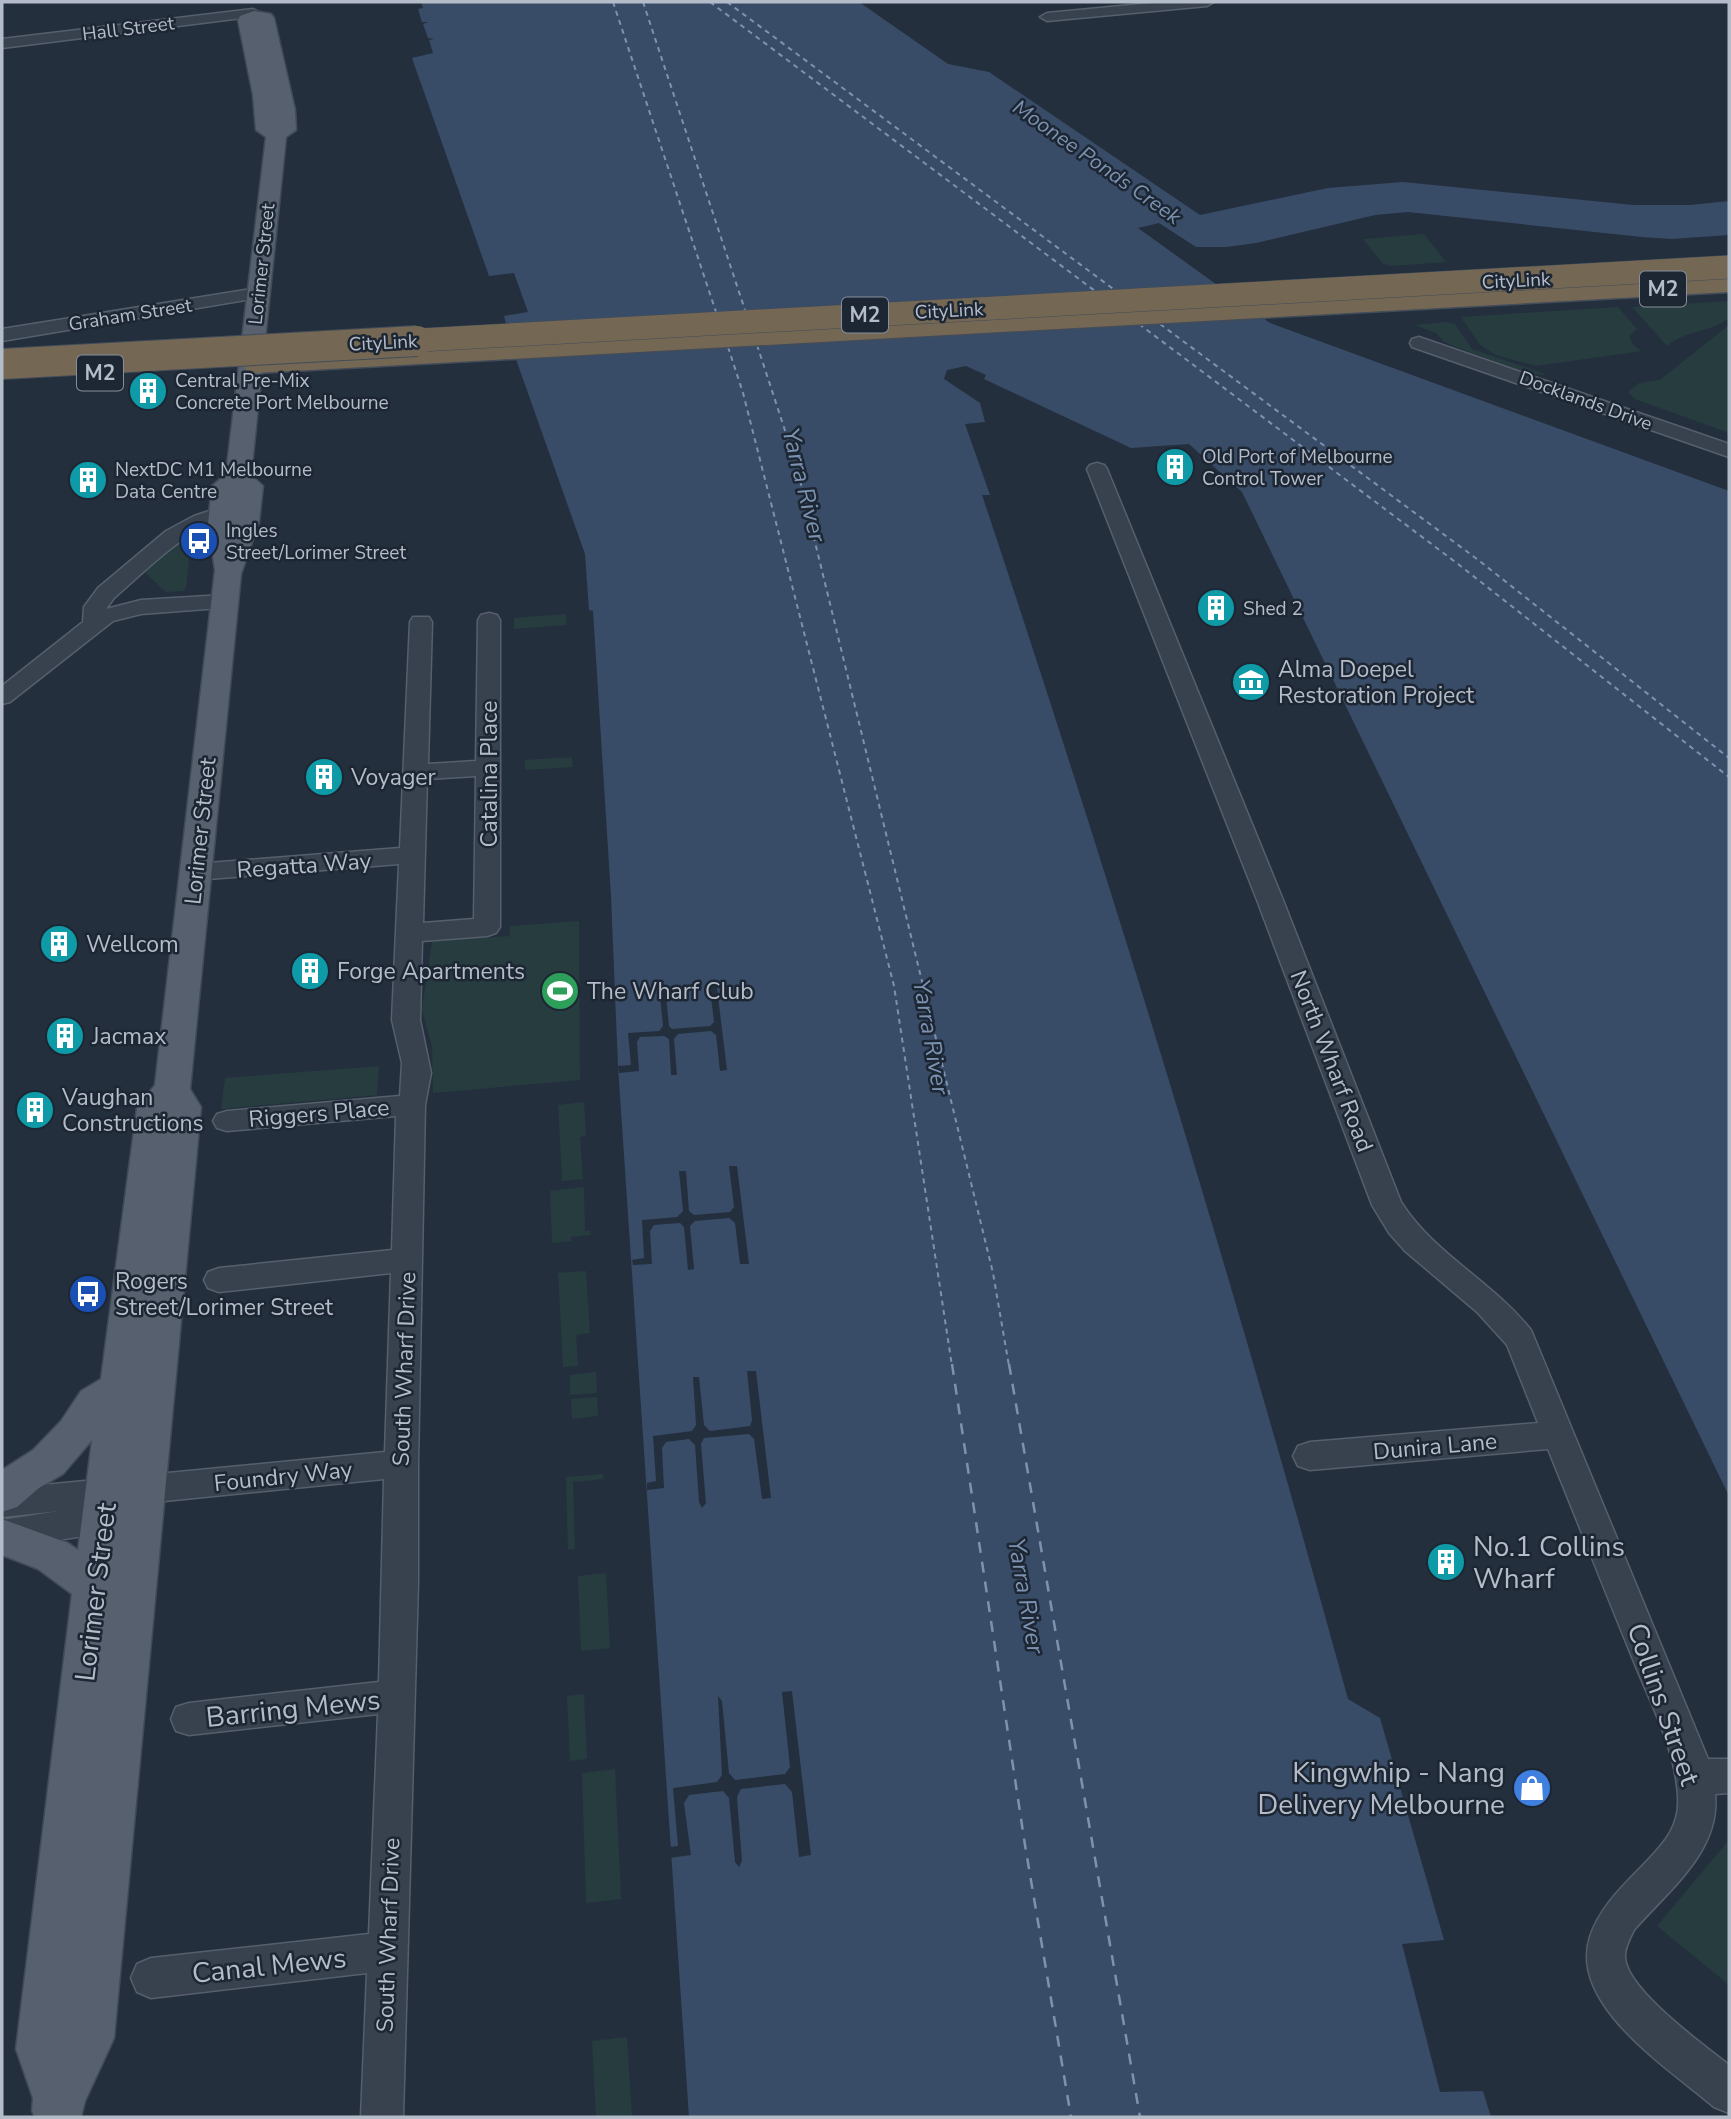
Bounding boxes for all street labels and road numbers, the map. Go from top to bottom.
street label: Hall Street [81,10,176,48]
street label: Lorimer Street [243,202,281,326]
street label: CityLink [1481,266,1552,296]
road number: M2 [1640,272,1686,306]
street label: Graham Street [67,292,194,338]
street label: CityLink [914,296,985,326]
road number: M2 [842,298,888,332]
street label: CityLink [348,328,419,358]
road number: M2 [77,356,123,390]
street label: Docklands Drive [1516,365,1656,437]
street label: Catalina Place [474,700,505,848]
street label: Lorimer Street [177,755,224,906]
street label: Regatta Way [236,845,373,886]
street label: North Wharf Road [1283,966,1380,1156]
street label: Riggers Place [247,1092,391,1135]
street label: South Wharf Drive [386,1271,423,1467]
street label: Dunira Lane [1372,1426,1498,1467]
street label: Foundry Way [212,1454,354,1499]
street label: Lorimer Street [66,1500,126,1684]
street label: Collins Street [1618,1618,1709,1791]
street label: Barring Mews [204,1681,382,1737]
street label: South Wharf Drive [370,1837,407,2033]
street label: Canal Mews [190,1939,348,1993]

